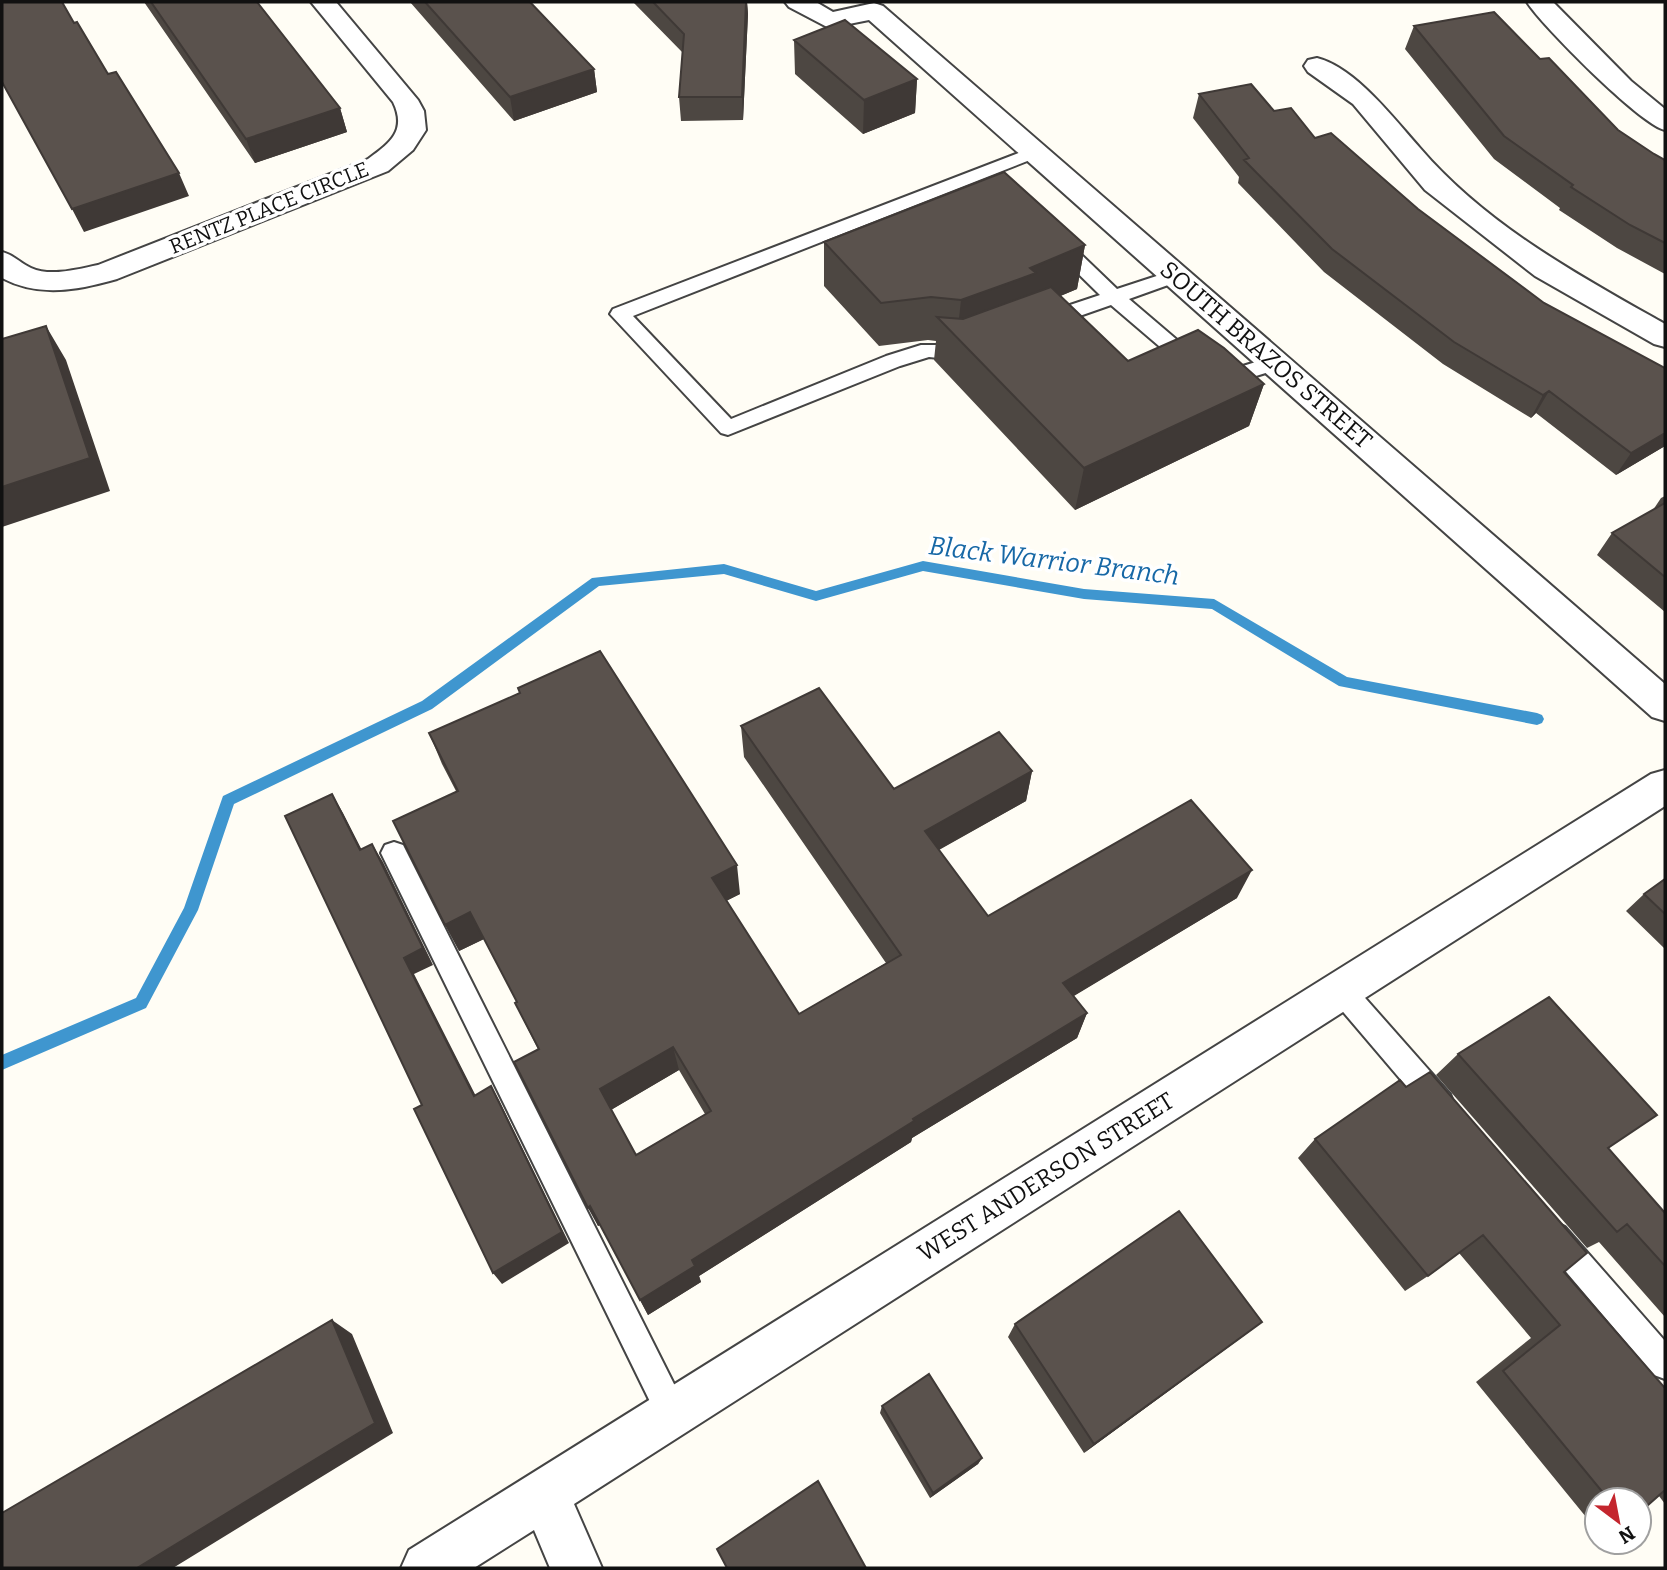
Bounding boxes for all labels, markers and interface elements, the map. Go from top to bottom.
street label: RENTZ PLACE CIRCLE [165,156,373,260]
street label: SOUTH BRAZOS STREET [1154,255,1378,455]
water label: Black Warrior Branch [927,530,1181,592]
street label: WEST ANDERSON STREET [913,1087,1179,1267]
north arrow [1583,1486,1653,1556]
text: N [1614,1521,1639,1549]

